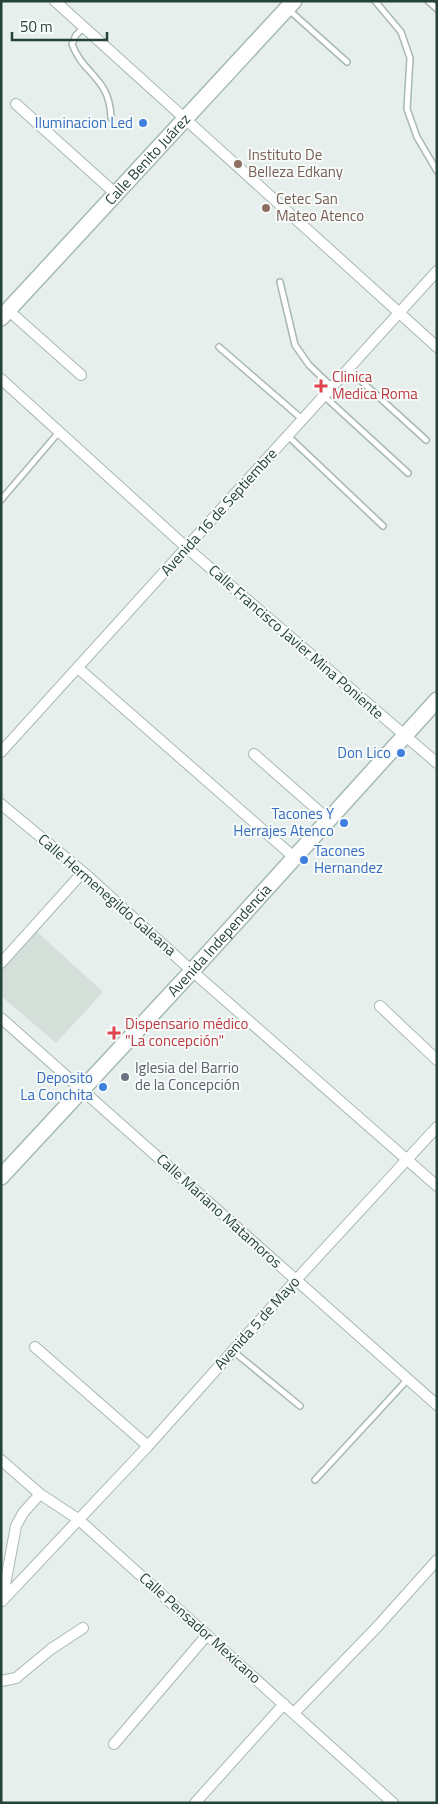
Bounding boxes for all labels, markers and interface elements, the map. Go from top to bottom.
scale bar [12,10,108,42]
text: 50 m [20,15,53,38]
street label: Calle Benito Juárez [99,108,196,210]
place label: Iluminacion Led [35,111,133,134]
marker: Iluminacion Led [137,117,149,129]
place label: Instituto De Belleza Edkany [248,143,343,183]
marker: Instituto De Belleza Edkany [232,158,244,170]
place label: Cetec San Mateo Atenco [276,187,364,227]
marker: Cetec San Mateo Atenco [260,202,272,214]
place label: Clinica Medica Roma [332,365,418,405]
marker: Clinica Medica Roma [314,379,328,393]
street label: Avenida 16 de Septiembre [155,443,282,581]
street label: Calle Francisco Javier Mina Poniente [204,559,389,724]
place label: Don Lico [337,741,391,764]
marker: Don Lico [395,747,407,759]
place label: Tacones Y Herrajes Atenco [233,802,334,842]
marker: Tacones Y Herrajes Atenco [338,817,350,829]
street label: Calle Hermenegildo Galeana [33,828,182,962]
place label: Tacones Hernandez [314,839,383,879]
marker: Tacones Hernandez [298,854,310,866]
street label: Avenida Independencia [162,878,277,1002]
place label: Dispensario médico "La concepción" [125,1012,248,1052]
marker: Dispensario médico "La concepción" [107,1026,121,1040]
place label: Iglesia del Barrio de la Concepción [135,1056,240,1096]
place label: Deposito La Conchita [20,1066,93,1106]
marker: Iglesia del Barrio de la Concepción [119,1071,131,1083]
marker: Deposito La Conchita [97,1081,109,1093]
street label: Calle Mariano Matamoros [151,1148,287,1273]
street label: Avenida 5 de Mayo [208,1271,305,1375]
street label: Calle Pensador Mexicano [134,1567,266,1689]

